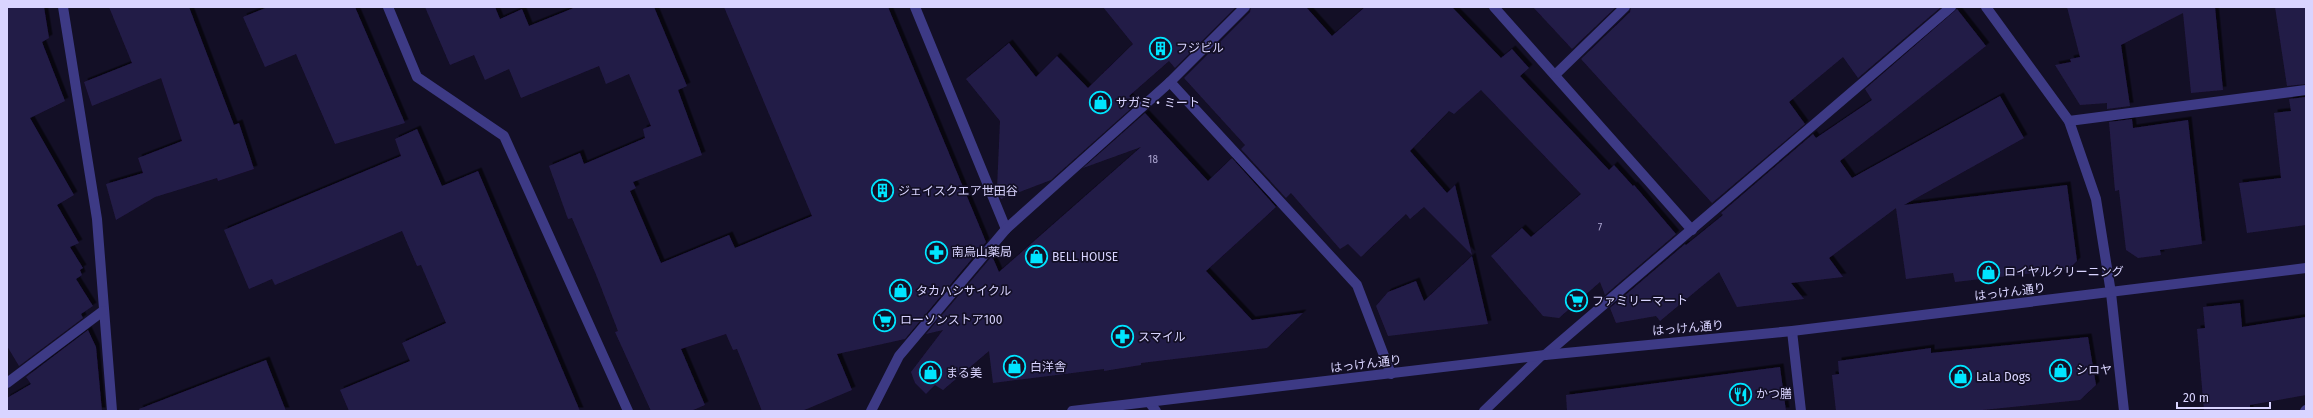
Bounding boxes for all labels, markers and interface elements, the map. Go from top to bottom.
building icon: フジビル [1148,35,1174,61]
place label: フジビル [1176,41,1224,55]
shop icon: サガミ・ミート [1088,90,1114,116]
place label: サガミ・ミート [1116,96,1200,110]
house number: 18 [1148,154,1158,166]
building icon: ジェイスクエア世田谷 [870,178,896,204]
place label: ジェイスクエア世田谷 [898,184,1018,198]
house number: 7 [1598,222,1603,234]
pharmacy icon: 南烏山薬局 [923,239,949,265]
shop icon: BELL HOUSE [1023,244,1049,270]
place label: 南烏山薬局 [952,245,1012,259]
place label: BELL HOUSE [1052,250,1118,264]
shop icon: ロイヤルクリーニング [1975,259,2001,285]
place label: ロイヤルクリーニング [2004,265,2124,279]
shop icon: タカハシサイクル [888,278,914,304]
street label: はっけん通り [1973,281,2047,303]
place label: タカハシサイクル [916,284,1011,298]
supermarket icon: ファミリーマート [1563,288,1589,314]
place label: ファミリーマート [1592,294,1688,308]
supermarket icon: ローソンストア100 [872,307,898,333]
place label: ローソンストア100 [900,313,1003,327]
street label: はっけん通り [1652,318,1724,338]
pharmacy icon: スマイル [1109,324,1135,350]
place label: スマイル [1138,330,1186,344]
street label: はっけん通り [1329,353,1403,375]
shop icon: 白洋舎 [1001,354,1027,380]
shop icon: シロヤ [2047,357,2073,383]
shop icon: まる美 [918,360,944,386]
place label: 白洋舎 [1030,360,1066,374]
place label: シロヤ [2076,363,2112,377]
shop icon: LaLa Dogs [1948,364,1974,390]
place label: まる美 [946,366,982,380]
place label: LaLa Dogs [1976,370,2031,384]
restaurant icon: かつ膳 [1727,381,1753,407]
scale bar [2177,384,2270,410]
place label: かつ膳 [1756,387,1792,401]
text: 20 m [2183,391,2209,405]

